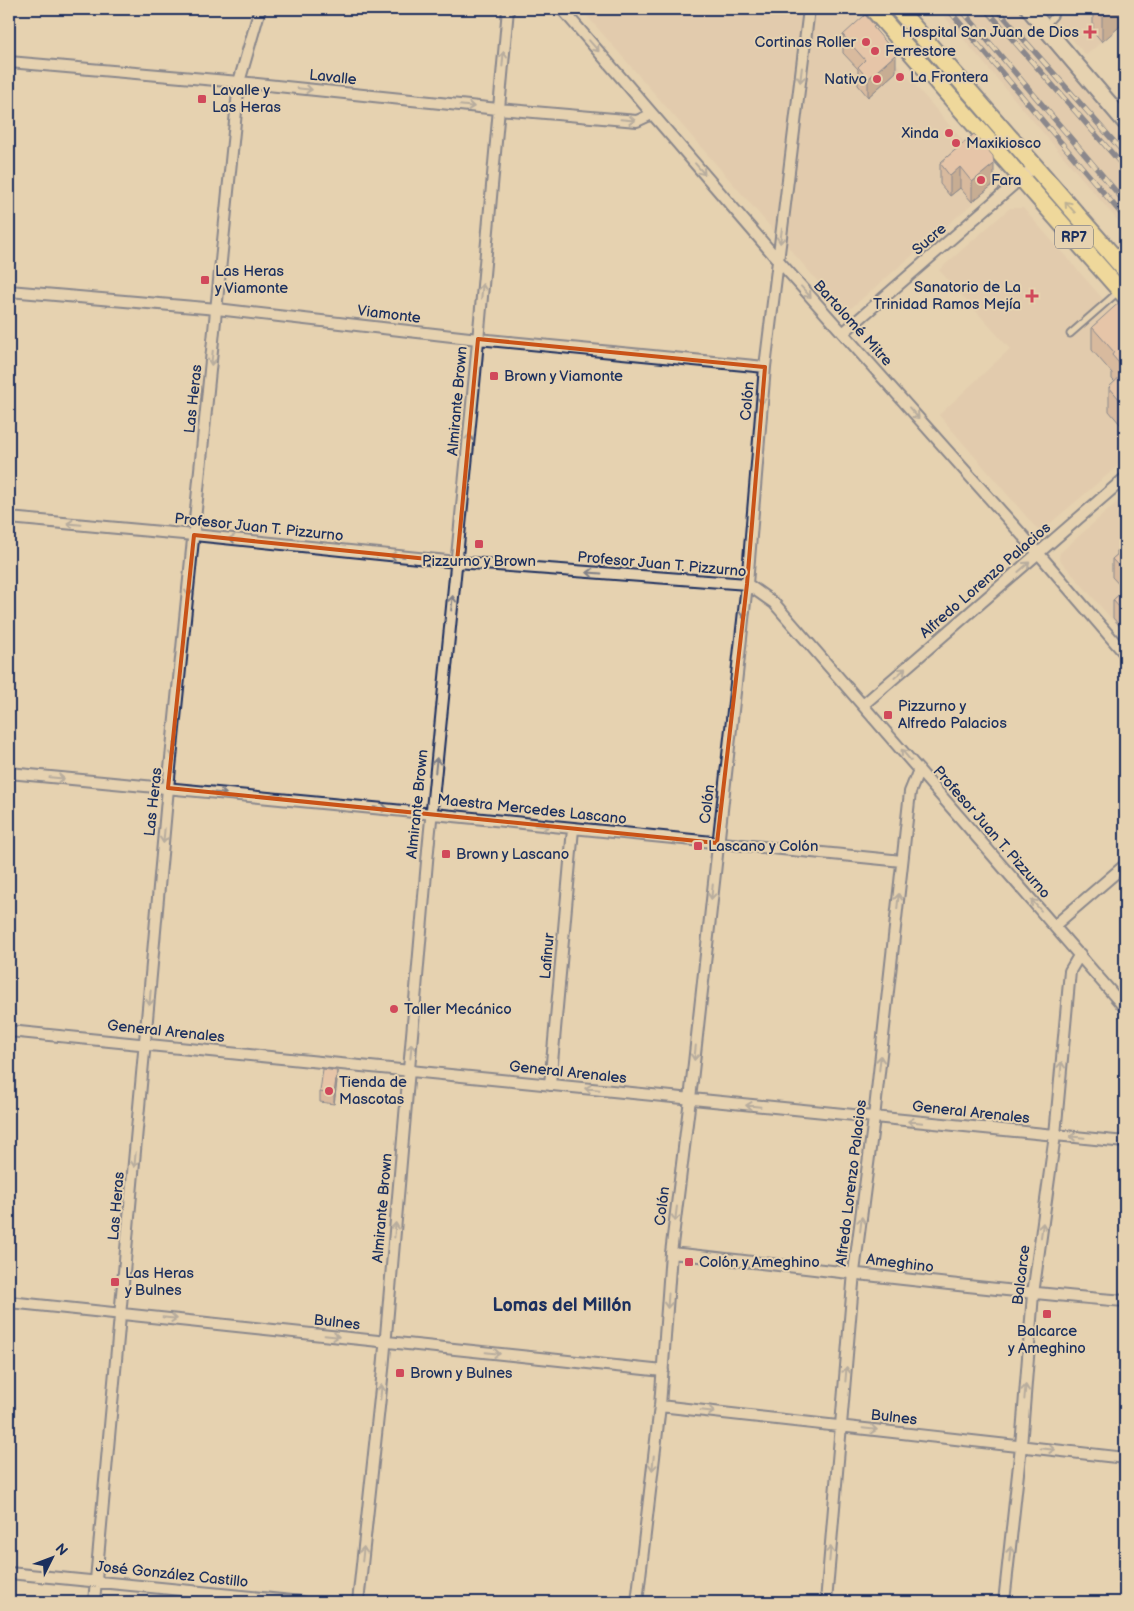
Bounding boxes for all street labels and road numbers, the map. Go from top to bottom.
street label: Lavalle [308,66,358,89]
street label: Sucre [908,219,951,259]
road number: RP7 [1055,226,1093,248]
street label: Bartolomé Mitre [809,276,896,370]
street label: Viamonte [356,301,422,328]
street label: Almirante Brown [443,345,472,457]
street label: Las Heras [180,363,207,434]
street label: Colón [736,381,759,422]
street label: Profesor Juan T. Pizzurno [174,509,344,546]
street label: Alfredo Lorenzo Palacios [916,518,1055,643]
street label: Profesor Juan T. Pizzurno [577,548,747,581]
street label: Almirante Brown [402,748,433,860]
street label: Profesor Juan T. Pizzurno [929,762,1054,903]
street label: Las Heras [140,766,167,837]
street label: Colón [696,783,719,825]
street label: Maestra Mercedes Lascano [436,790,628,829]
street label: Lafinur [536,932,559,980]
street label: General Arenales [106,1016,226,1047]
street label: General Arenales [508,1057,628,1088]
street label: General Arenales [911,1097,1031,1128]
street label: Alfredo Lorenzo Palacios [832,1098,871,1267]
street label: Almirante Brown [368,1152,397,1264]
street label: Las Heras [104,1170,129,1241]
street label: Colón [651,1185,674,1227]
street label: Balcarce [1008,1244,1035,1306]
street label: Ameghino [865,1250,935,1277]
street label: Bulnes [313,1311,362,1334]
street label: Bulnes [870,1406,919,1429]
street label: José González Castillo [95,1557,249,1592]

